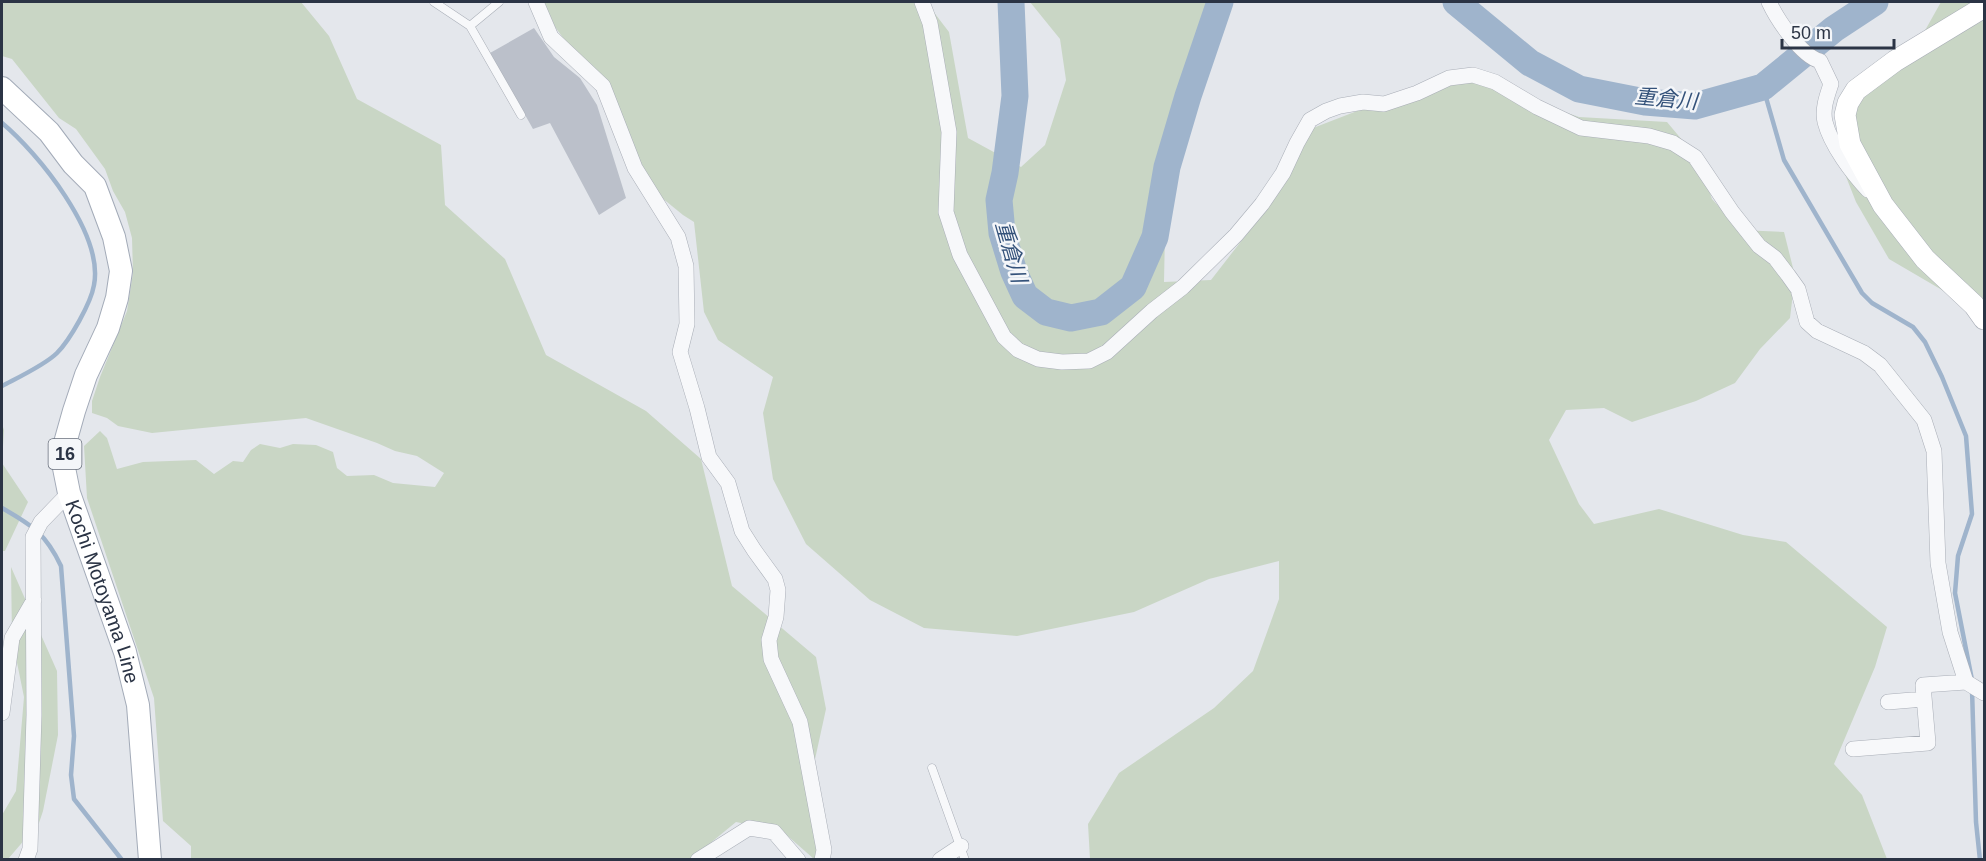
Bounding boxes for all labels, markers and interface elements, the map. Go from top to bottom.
scale bar [1782,12,1894,50]
text: 50 m [1791,23,1831,43]
water label: 重倉川 [1634,84,1700,113]
water label: 重倉川 [992,218,1032,287]
road number: 16 [48,439,82,469]
street label: Kochi Motoyama Line [61,497,143,685]

